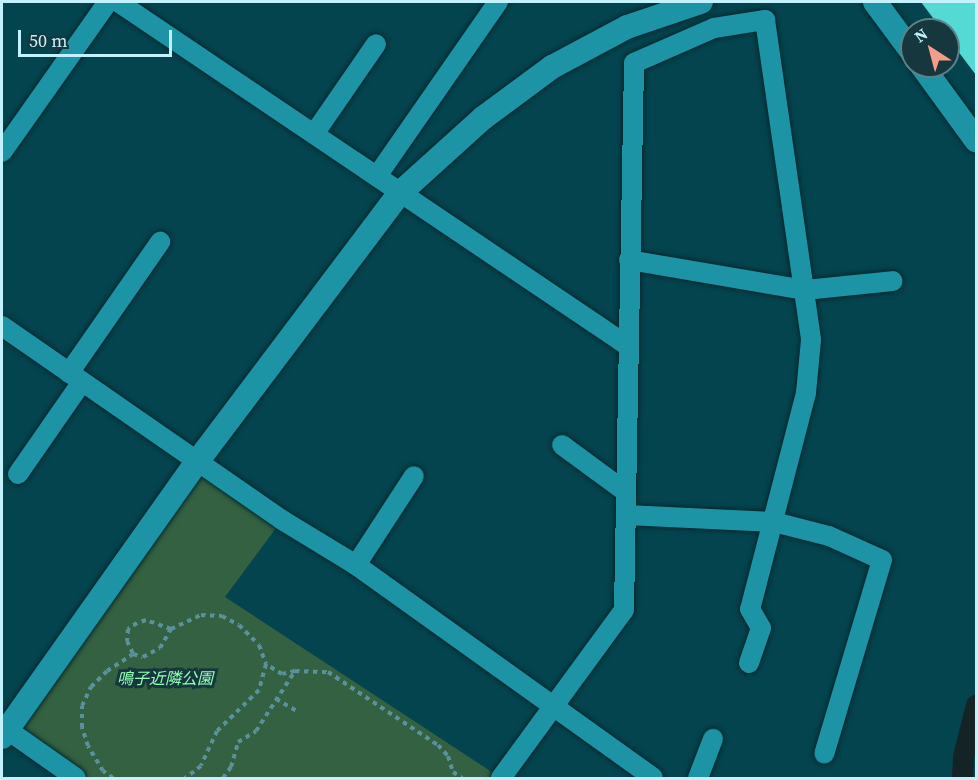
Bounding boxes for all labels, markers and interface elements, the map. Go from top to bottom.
scale bar [21,18,176,56]
north arrow [900,18,960,78]
text: N [909,23,932,47]
text: 50 m [29,28,67,53]
park label: 鳴子近隣公園 [117,668,213,688]

